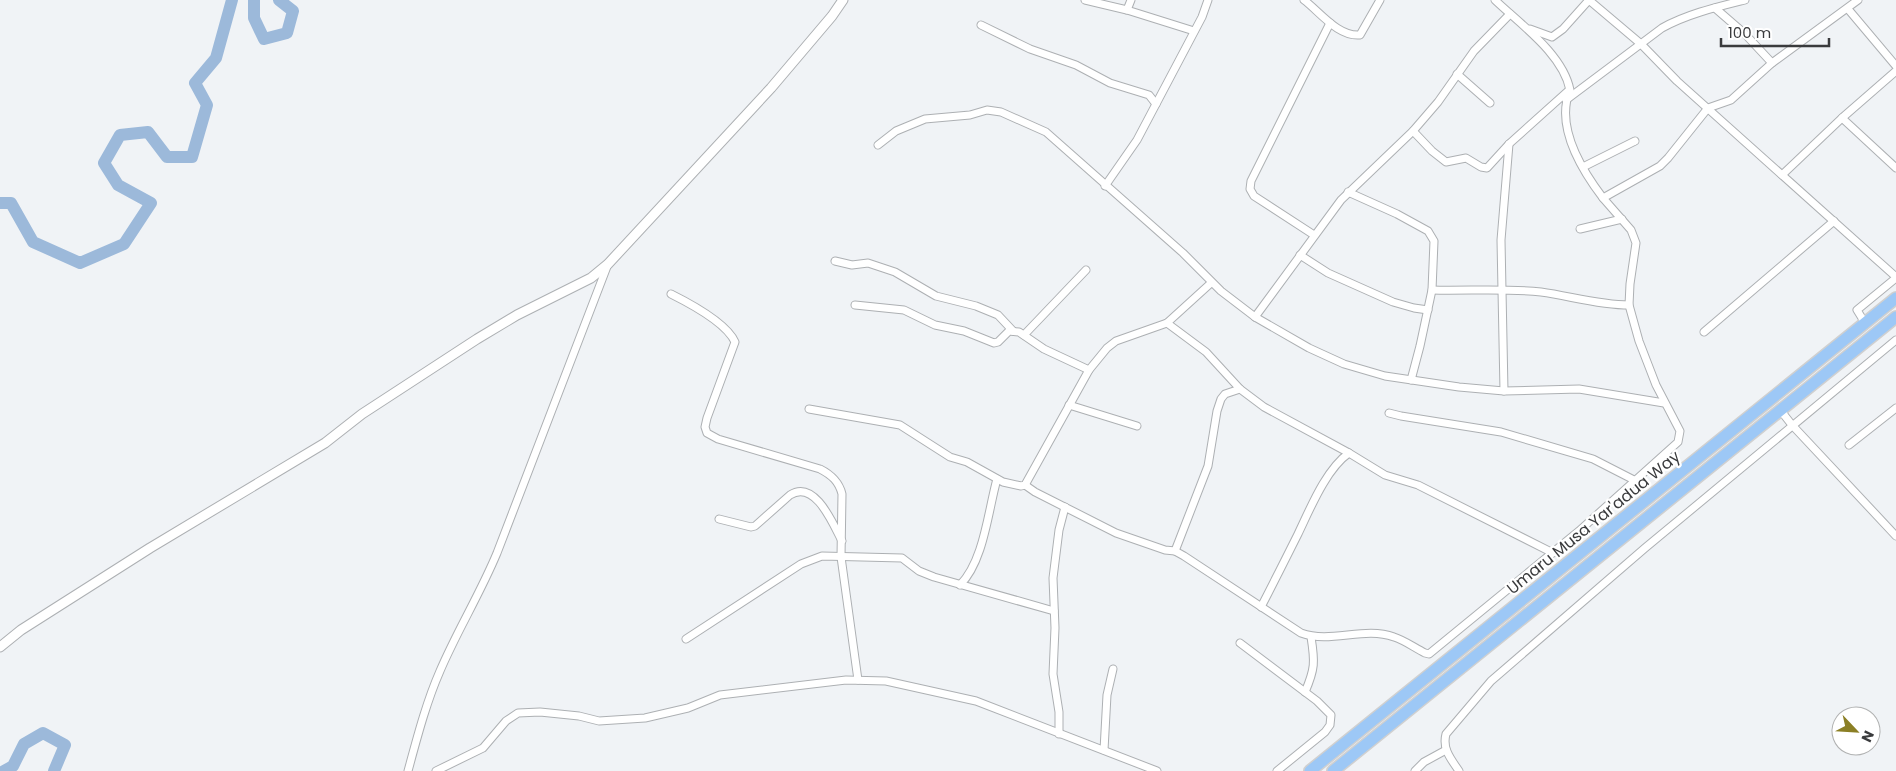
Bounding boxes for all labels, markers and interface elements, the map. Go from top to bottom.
scale bar [1721,15,1828,47]
text: 100 m [1728,22,1771,43]
street label: Umaru Musa Yar'adua Way [1502,445,1685,600]
north arrow [1831,706,1881,756]
text: N [1856,727,1879,745]

